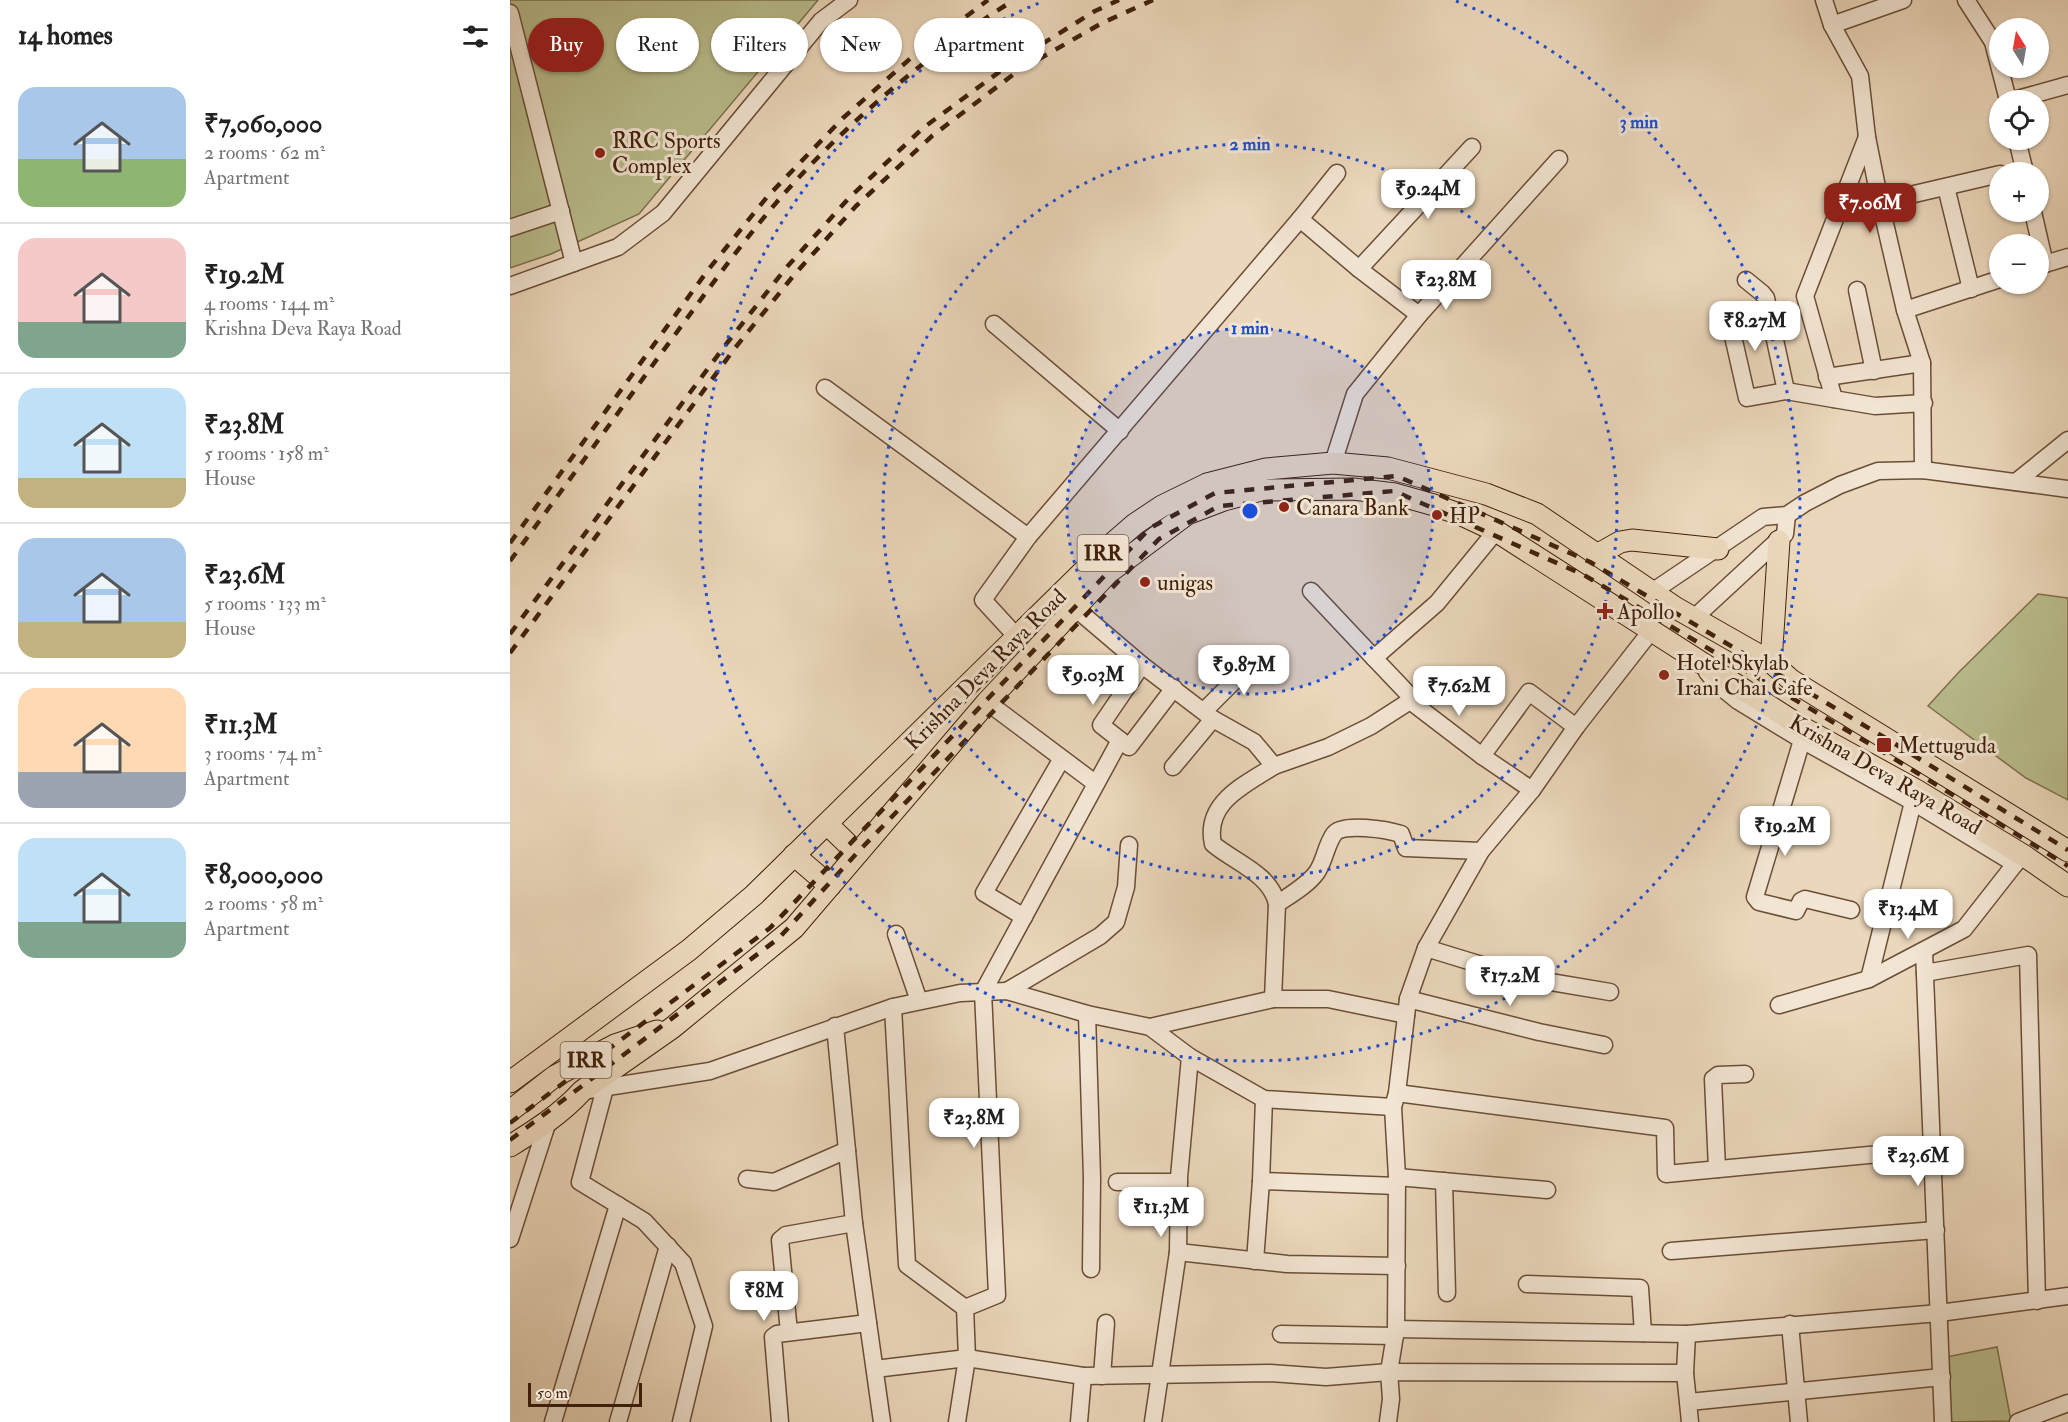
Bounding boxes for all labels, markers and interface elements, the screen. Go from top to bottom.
chip: Buy [528,18,604,72]
chip: Rent [616,18,699,72]
chip: Filters [711,18,808,72]
chip: New [820,18,902,72]
chip: Apartment [914,18,1045,72]
north arrow [1989,18,2049,78]
map controls [1989,18,2049,294]
text: 14 homes [18,20,113,52]
icon: filters [459,20,492,53]
button: locate [1989,90,2049,150]
text: ₹7,060,000 [204,108,322,140]
icon: home [66,111,138,183]
text: 3 min [1620,111,1659,134]
place label: RRC Sports Complex [612,127,721,181]
text: 2 min [1230,133,1271,156]
text: 2 rooms · 62 m² [204,140,325,165]
marker: RRC Sports Complex [593,146,607,160]
button: + [1989,162,2049,222]
text: Apartment [204,165,289,190]
pin: ₹9.24M [1379,169,1477,220]
text: ₹9.24M [1395,176,1461,201]
pin: ₹7.06M [1821,183,1919,234]
text: ₹7.06M [1838,190,1902,215]
button: − [1989,234,2049,294]
text: ₹19.2M [204,259,285,291]
pin: ₹23.8M [1397,260,1495,311]
icon: home [66,262,138,334]
text: ₹23.8M [1415,267,1477,292]
text: 4 rooms · 144 m² [204,291,334,316]
pin: ₹8.27M [1706,301,1804,352]
text: ₹8.27M [1723,308,1787,333]
text: Krishna Deva Raya Road [204,316,402,341]
text: 1 min [1231,317,1270,340]
text: ₹23.8M [204,409,284,441]
icon: home [66,412,138,484]
text: 5 rooms · 158 m² [204,441,329,466]
text: House [204,466,255,491]
place label: Canara Bank [1296,494,1409,522]
marker: Canara Bank [1277,500,1291,514]
centre of rings [1240,501,1260,521]
place label: HP [1449,502,1480,530]
marker: HP [1430,508,1444,522]
road number: IRR [1078,535,1128,571]
text: ₹23.6M [204,559,285,591]
icon: home [66,562,138,634]
place label: unigas [1157,569,1213,597]
marker: unigas [1138,575,1152,589]
street label: Krishna Deva Raya Road [899,583,1073,756]
text: 5 rooms · 133 m² [204,591,326,616]
place label: Apollo [1616,598,1674,627]
marker: Apollo [1598,604,1612,618]
text: House [204,616,255,641]
pin: ₹9.87M [1195,645,1293,696]
place label: Hotel Skylab Irani Chai Cafe [1676,649,1812,702]
text: ₹9.87M [1212,652,1276,677]
pin: ₹9.03M [1044,655,1142,706]
text: ₹9.03M [1062,662,1124,687]
pin: ₹7.62M [1410,666,1508,717]
marker: Hotel Skylab Irani Chai Cafe [1657,668,1671,682]
text: ₹7.62M [1427,673,1491,698]
street label: Krishna Deva Raya Road [1784,708,1987,841]
text: ₹11.3M [204,709,278,741]
icon: home [66,712,138,784]
place label: Mettuguda [1898,732,1997,760]
marker: Mettuguda [1875,736,1893,754]
text: 3 rooms · 74 m² [204,741,322,766]
text: Apartment [204,766,289,791]
pin: ₹19.2M [1736,806,1834,857]
text: ₹19.2M [1754,813,1816,838]
text: ₹8,000,000 [204,859,323,891]
icon: home [66,862,138,934]
pin: ₹13.4M [1859,889,1957,940]
text: 2 rooms · 58 m² [204,891,323,916]
text: ₹13.4M [1878,896,1938,921]
text: Apartment [204,916,289,941]
pin: ₹17.2M [1461,956,1559,1007]
text: ₹17.2M [1480,963,1540,988]
road number: IRR [560,1042,611,1078]
pin: ₹23.8M [925,1098,1023,1149]
text: ₹23.8M [943,1105,1005,1130]
pin: ₹23.6M [1869,1136,1967,1187]
text: ₹23.6M [1887,1143,1949,1168]
pin: ₹11.3M [1112,1187,1210,1238]
text: ₹11.3M [1133,1194,1189,1219]
pin: ₹8M [735,1271,793,1322]
text: ₹8M [744,1278,784,1303]
scale bar [528,1380,642,1408]
text: 50 m [537,1383,568,1403]

